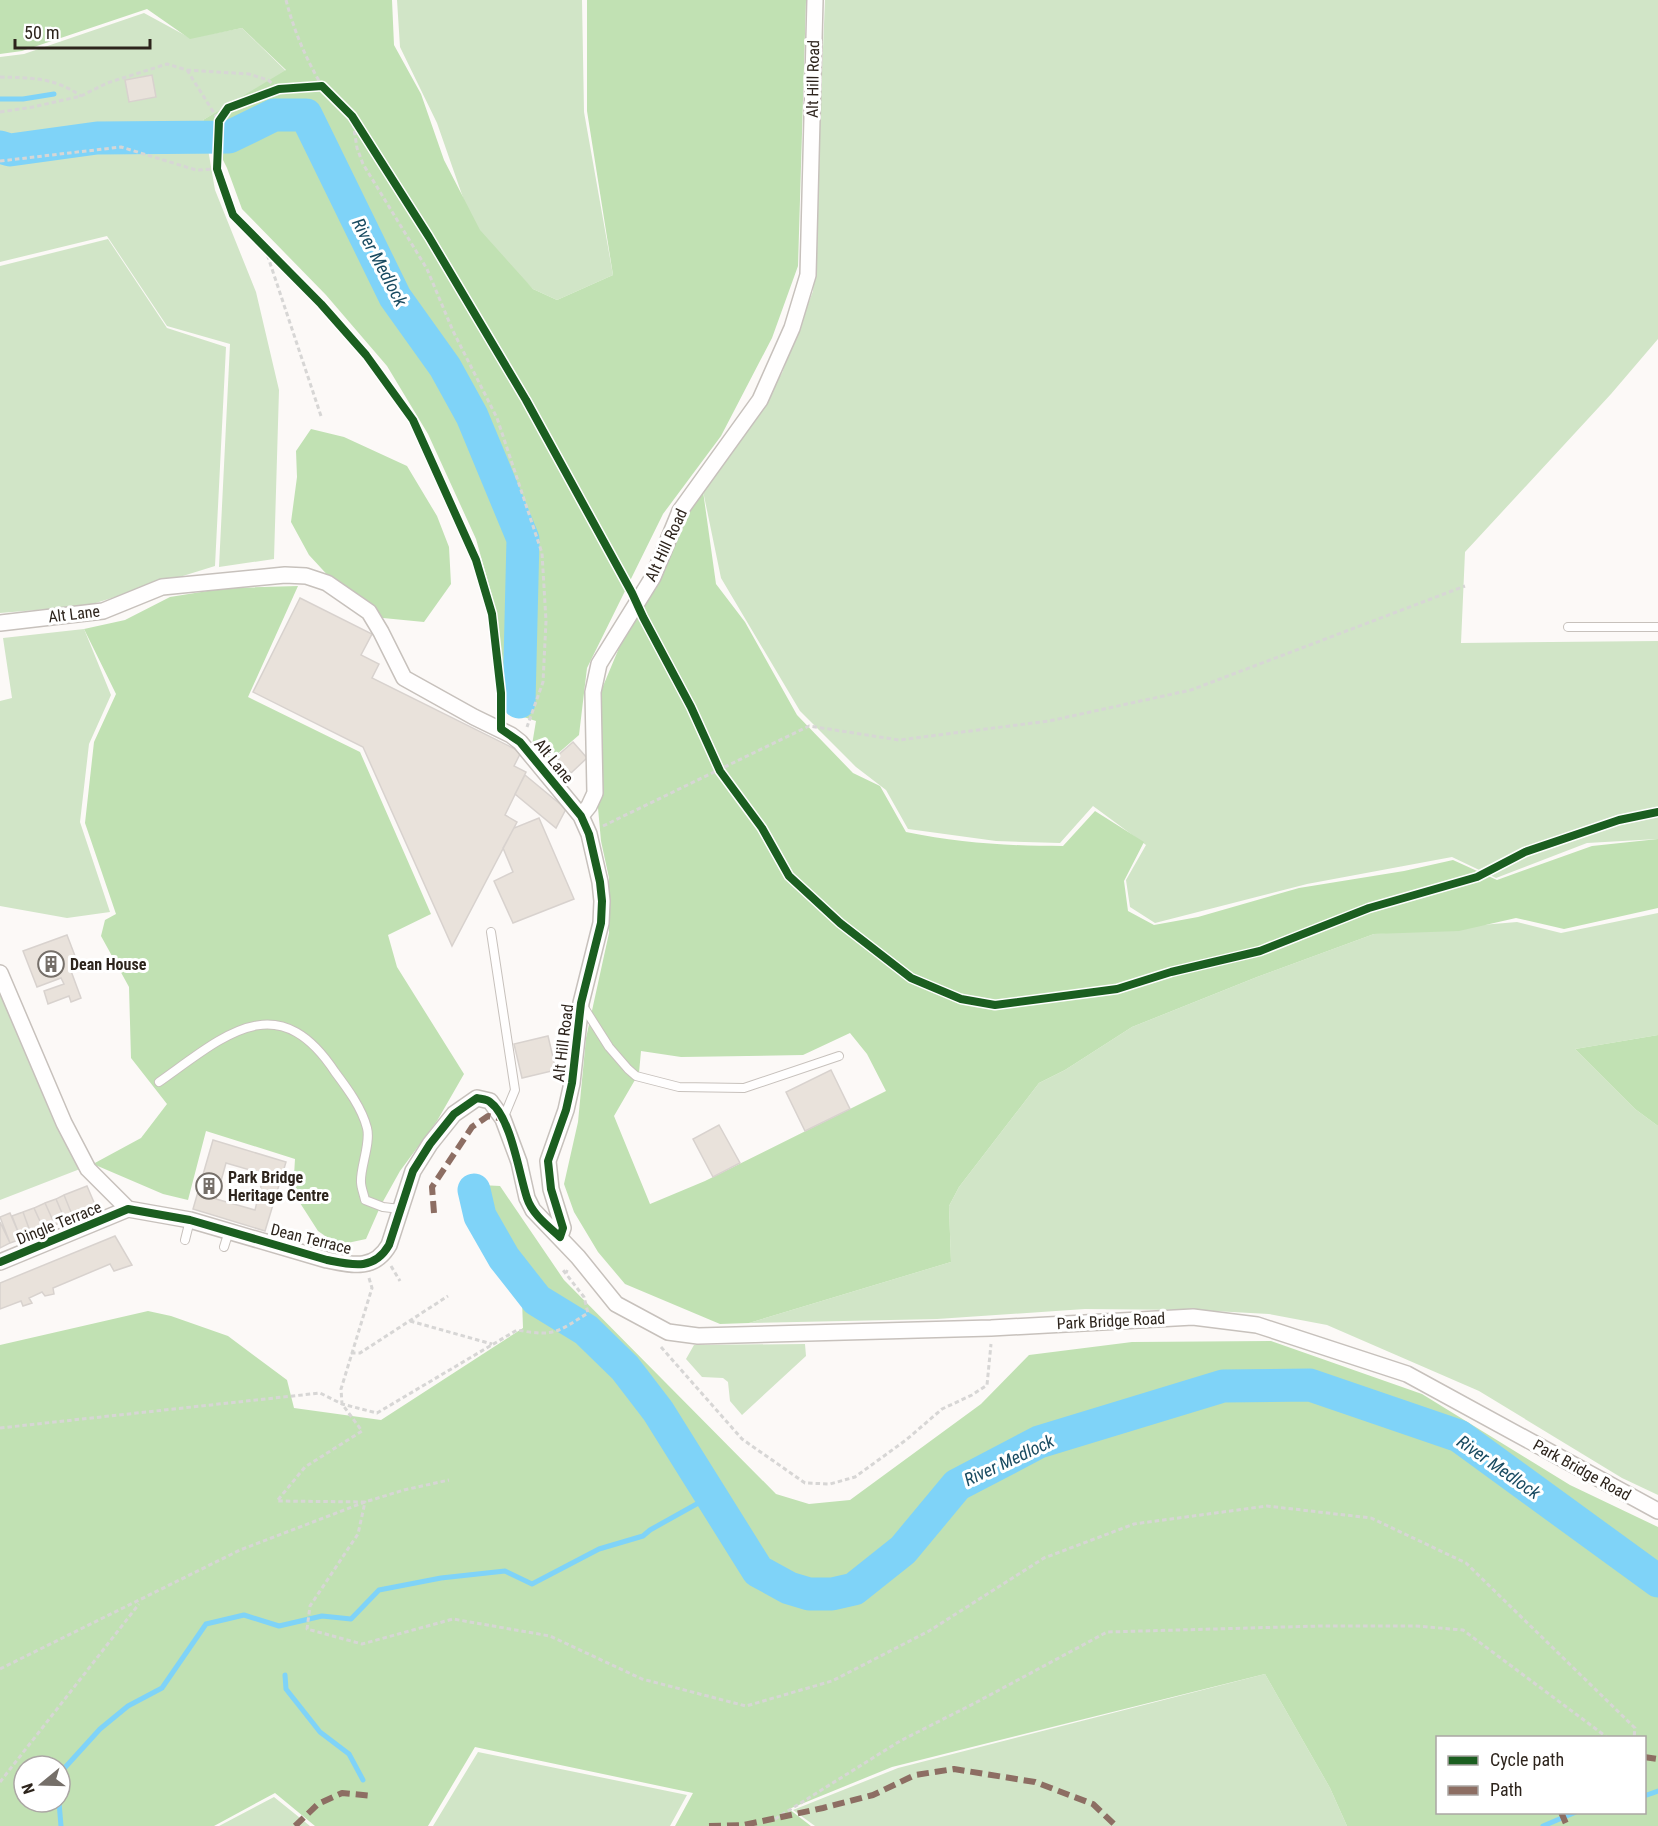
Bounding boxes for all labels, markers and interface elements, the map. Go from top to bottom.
scale bar [15,12,150,50]
text: 50 m [24,22,59,43]
street label: Alt Hill Road [803,40,823,118]
water label: River Medlock [348,214,413,311]
street label: Alt Hill Road [641,506,691,584]
street label: Alt Lane [47,601,101,627]
street label: Alt Lane [530,735,578,787]
building icon: Dean House [36,949,66,979]
place label: Dean House [70,955,147,974]
street label: Alt Hill Road [549,1003,577,1083]
place label: Park Bridge Heritage Centre [228,1168,329,1205]
building icon: Park Bridge Heritage Centre [194,1171,224,1201]
street label: Dingle Terrace [14,1197,104,1249]
street label: Dean Terrace [269,1220,353,1258]
street label: Park Bridge Road [1056,1309,1166,1333]
water label: River Medlock [961,1430,1058,1490]
water label: River Medlock [1453,1431,1546,1504]
street label: Park Bridge Road [1530,1435,1634,1505]
legend [1436,1736,1646,1814]
text: Cycle path [1490,1749,1564,1770]
north arrow [12,1754,72,1814]
text: Path [1490,1779,1523,1800]
text: N [18,1781,39,1796]

